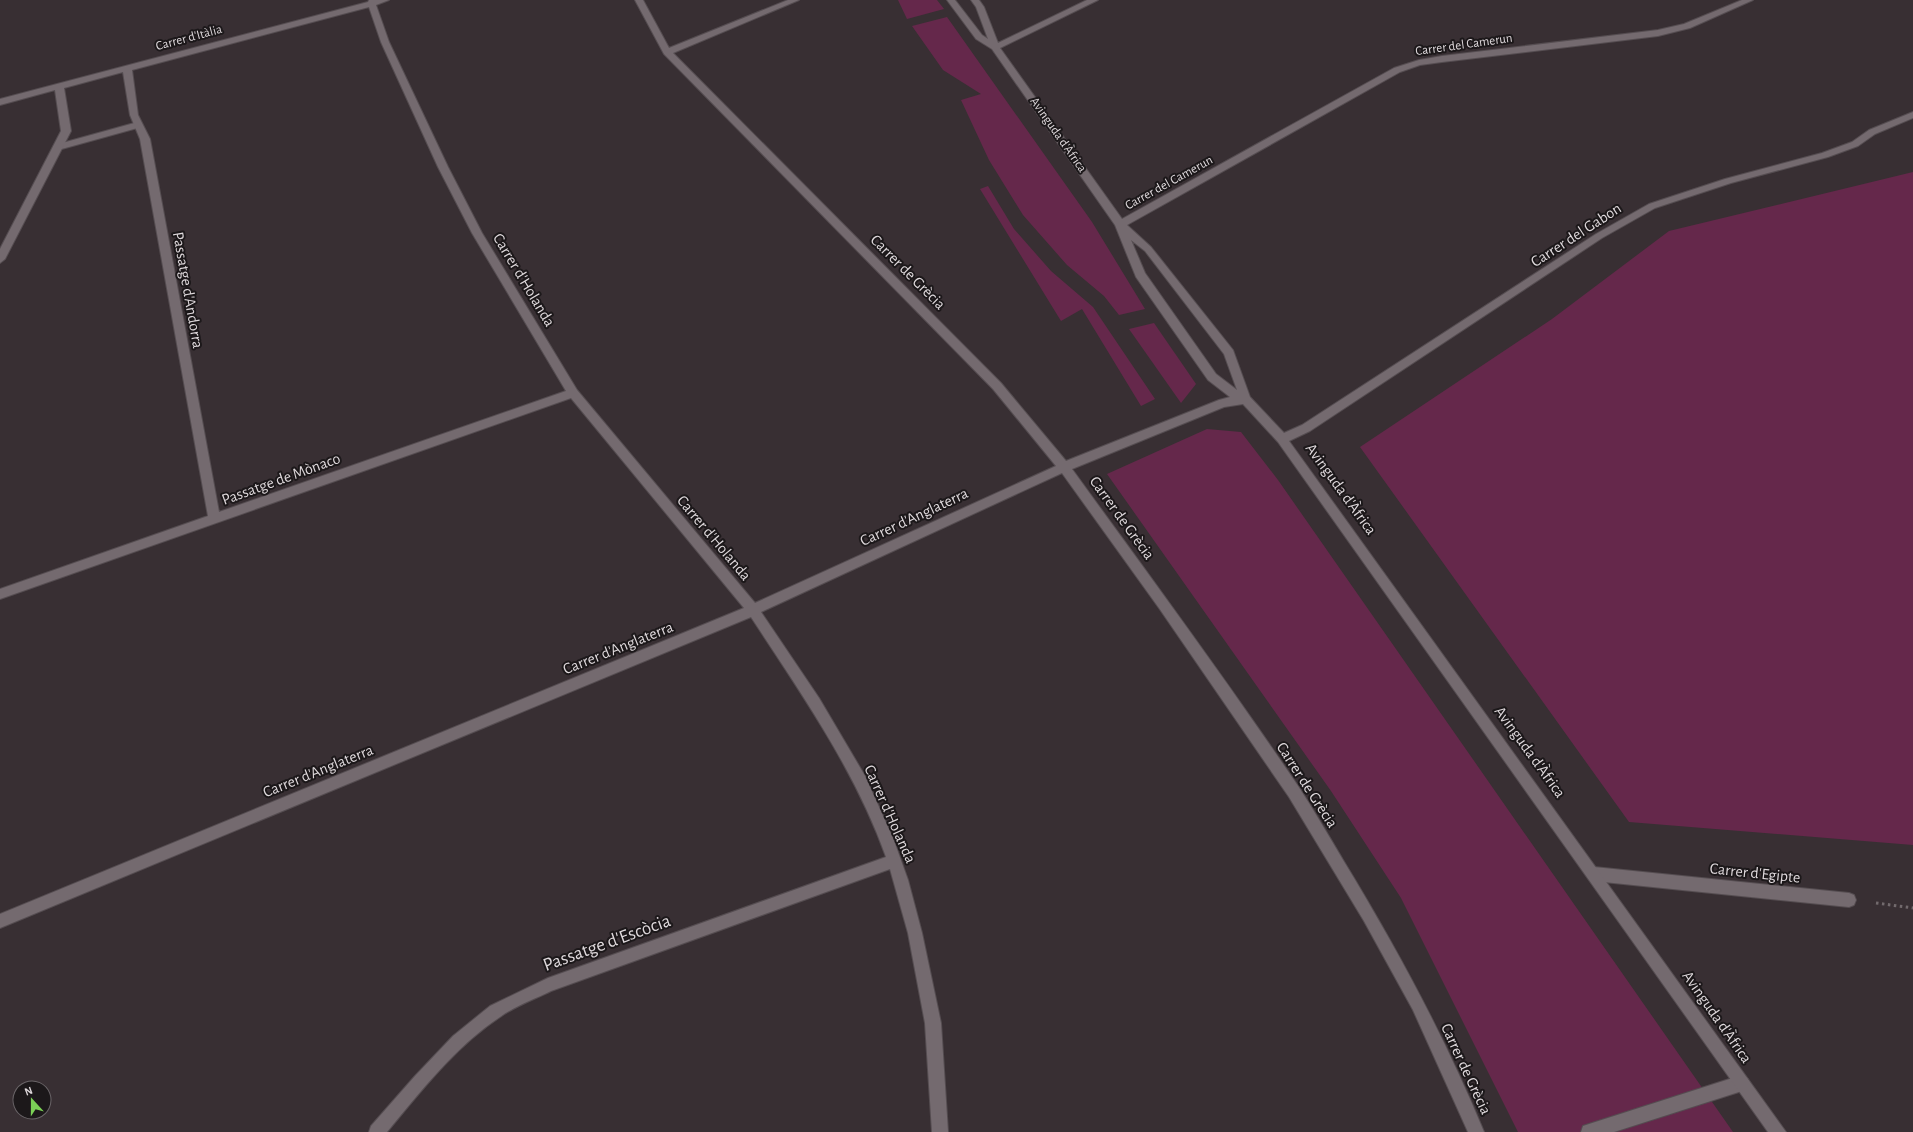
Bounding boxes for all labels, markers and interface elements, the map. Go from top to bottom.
street label: Carrer d'Itàlia [154,23,224,53]
street label: Carrer del Camerun [1415,32,1513,58]
street label: Avinguda d'Àfrica [1027,95,1089,175]
street label: Carrer del Camerun [1123,154,1215,212]
street label: Carrer del Gabon [1528,200,1624,270]
street label: Passatge d'Andorra [170,230,206,350]
street label: Carrer d'Holanda [490,231,558,329]
street label: Carrer de Grècia [867,231,949,313]
street label: Avinguda d'Àfrica [1303,439,1381,538]
street label: Passatge de Mònaco [219,450,343,508]
street label: Carrer de Grècia [1087,473,1157,563]
street label: Carrer d'Anglaterra [857,485,971,549]
street label: Carrer d'Holanda [674,492,754,584]
street label: Carrer d'Anglaterra [561,619,675,677]
street label: Avinguda d'Àfrica [1492,702,1570,801]
street label: Carrer de Grècia [1273,739,1341,831]
street label: Carrer d'Anglaterra [261,742,375,800]
street label: Carrer d'Holanda [861,763,919,865]
street label: Carrer d'Egipte [1709,860,1801,886]
street label: Passatge d'Escòcia [541,911,674,975]
street label: Avinguda d'Àfrica [1679,967,1756,1066]
street label: Carrer de Grècia [1438,1021,1494,1117]
north arrow [12,1080,52,1120]
text: N [23,1085,34,1098]

